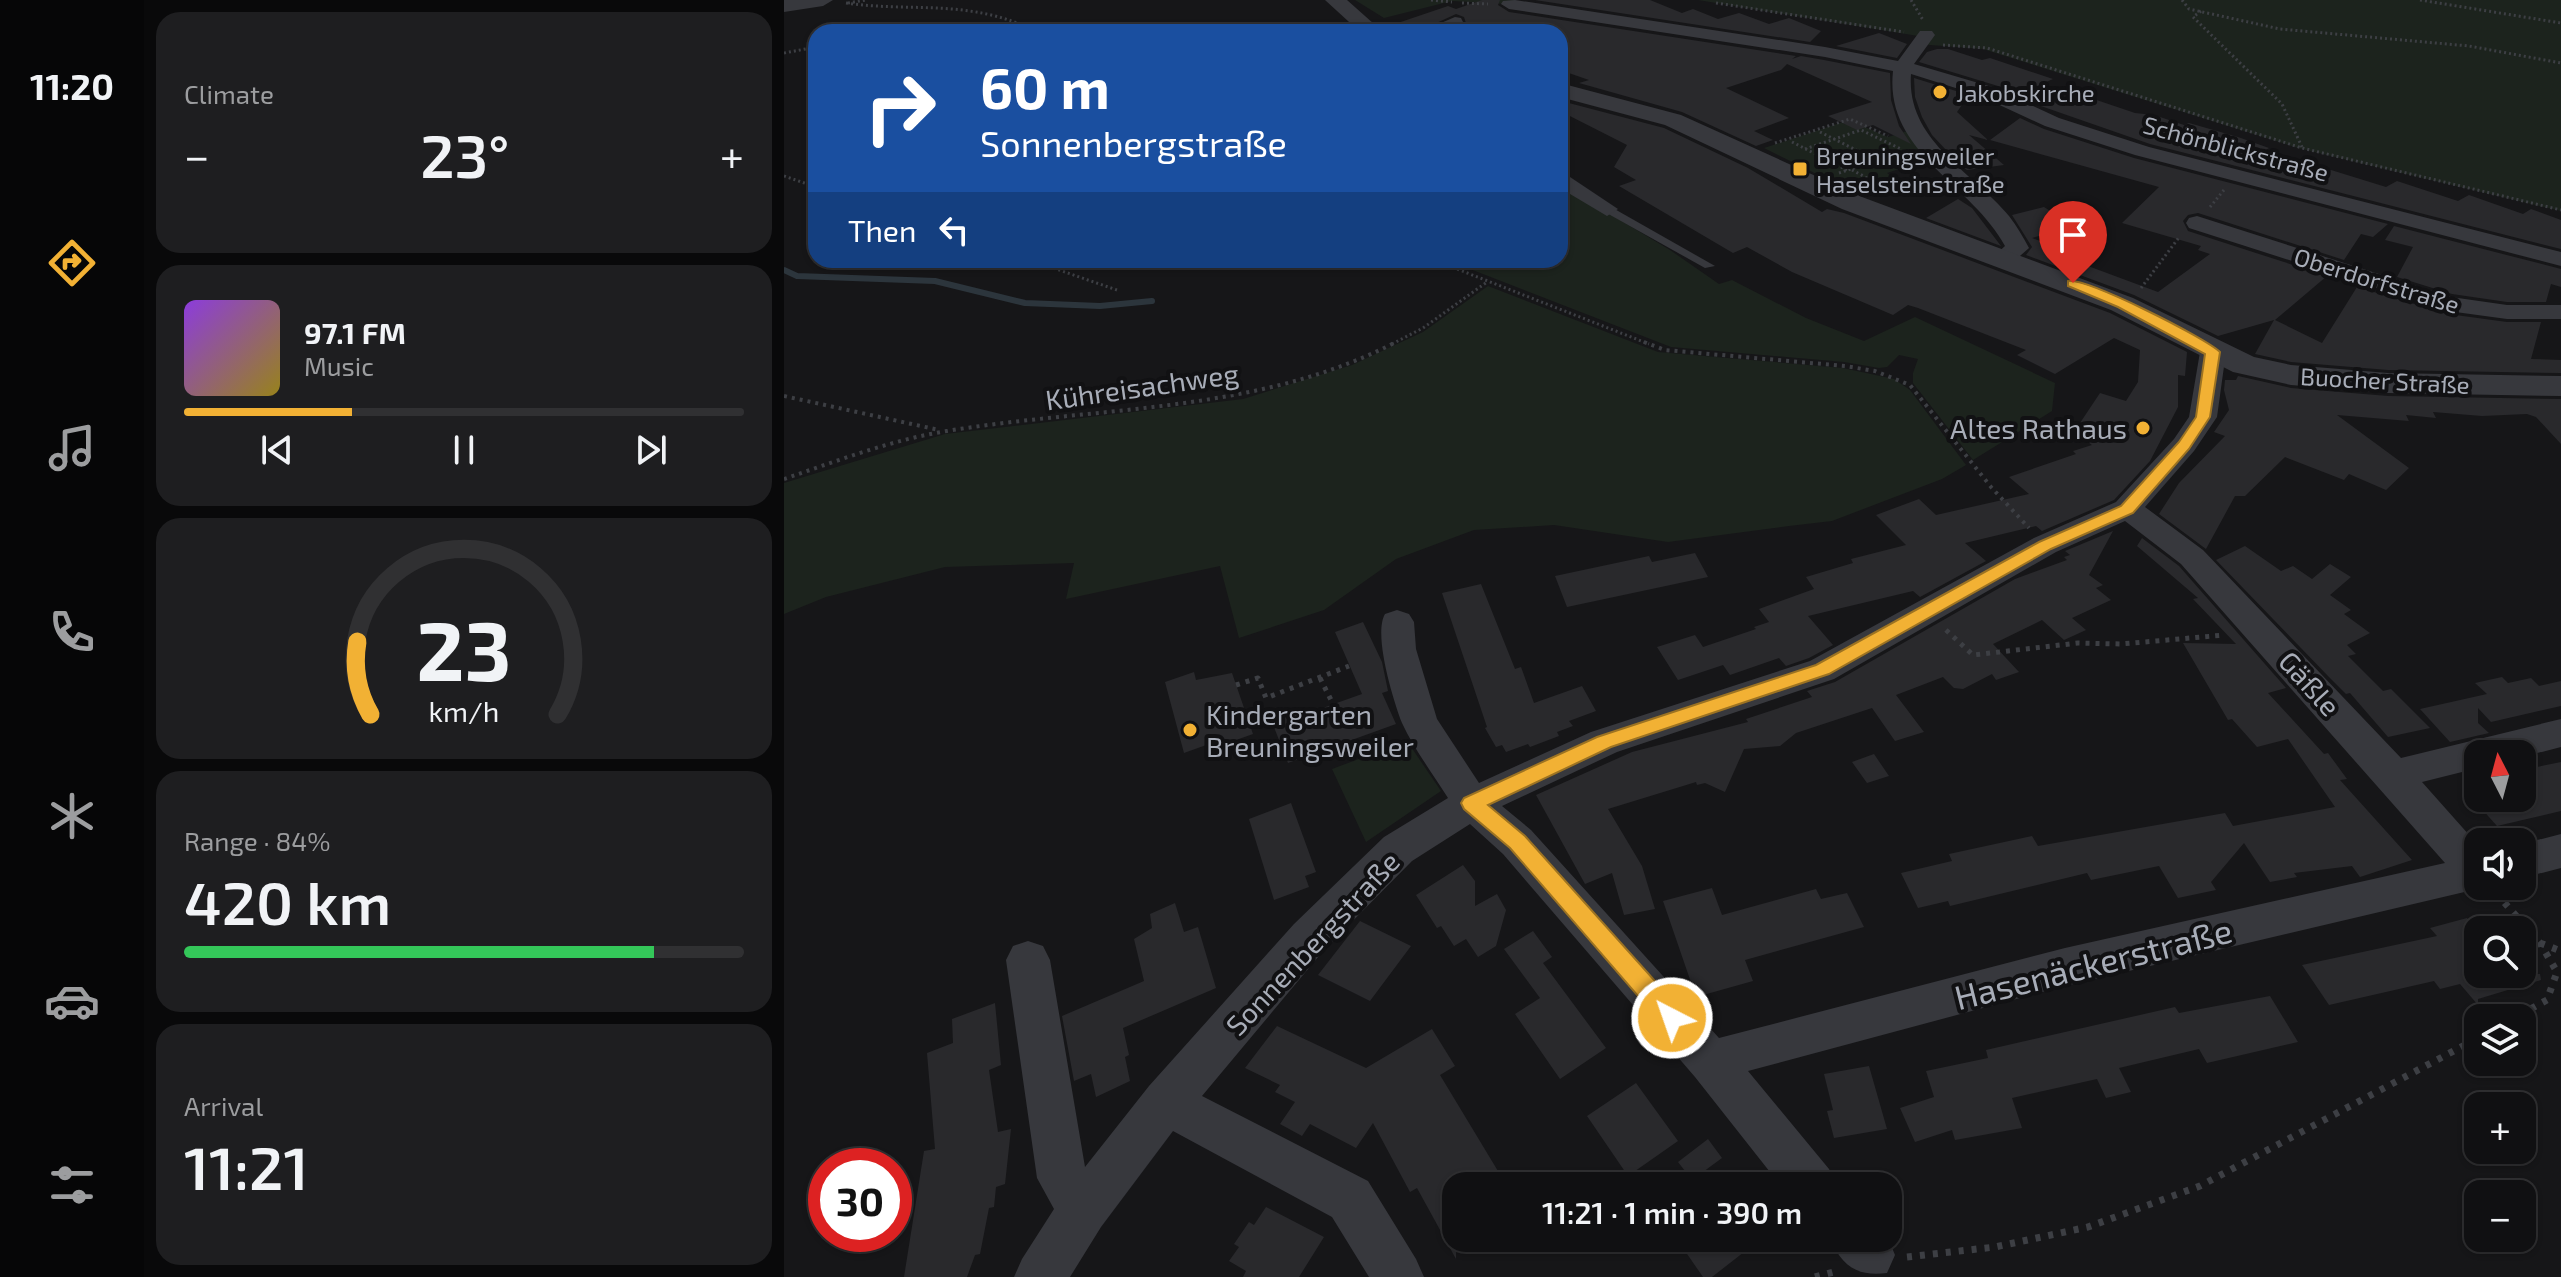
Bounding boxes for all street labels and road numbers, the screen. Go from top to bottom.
street label: Schönblickstraße [2140,109,2332,187]
street label: Oberdorfstraße [2291,241,2463,319]
street label: Kühreisachweg [1043,356,1241,416]
street label: Buocher Straße [2300,361,2470,399]
street label: Gäßle [2272,644,2348,722]
street label: Sonnenbergstraße [1218,844,1406,1042]
street label: Hasenäckerstraße [1950,909,2236,1017]

